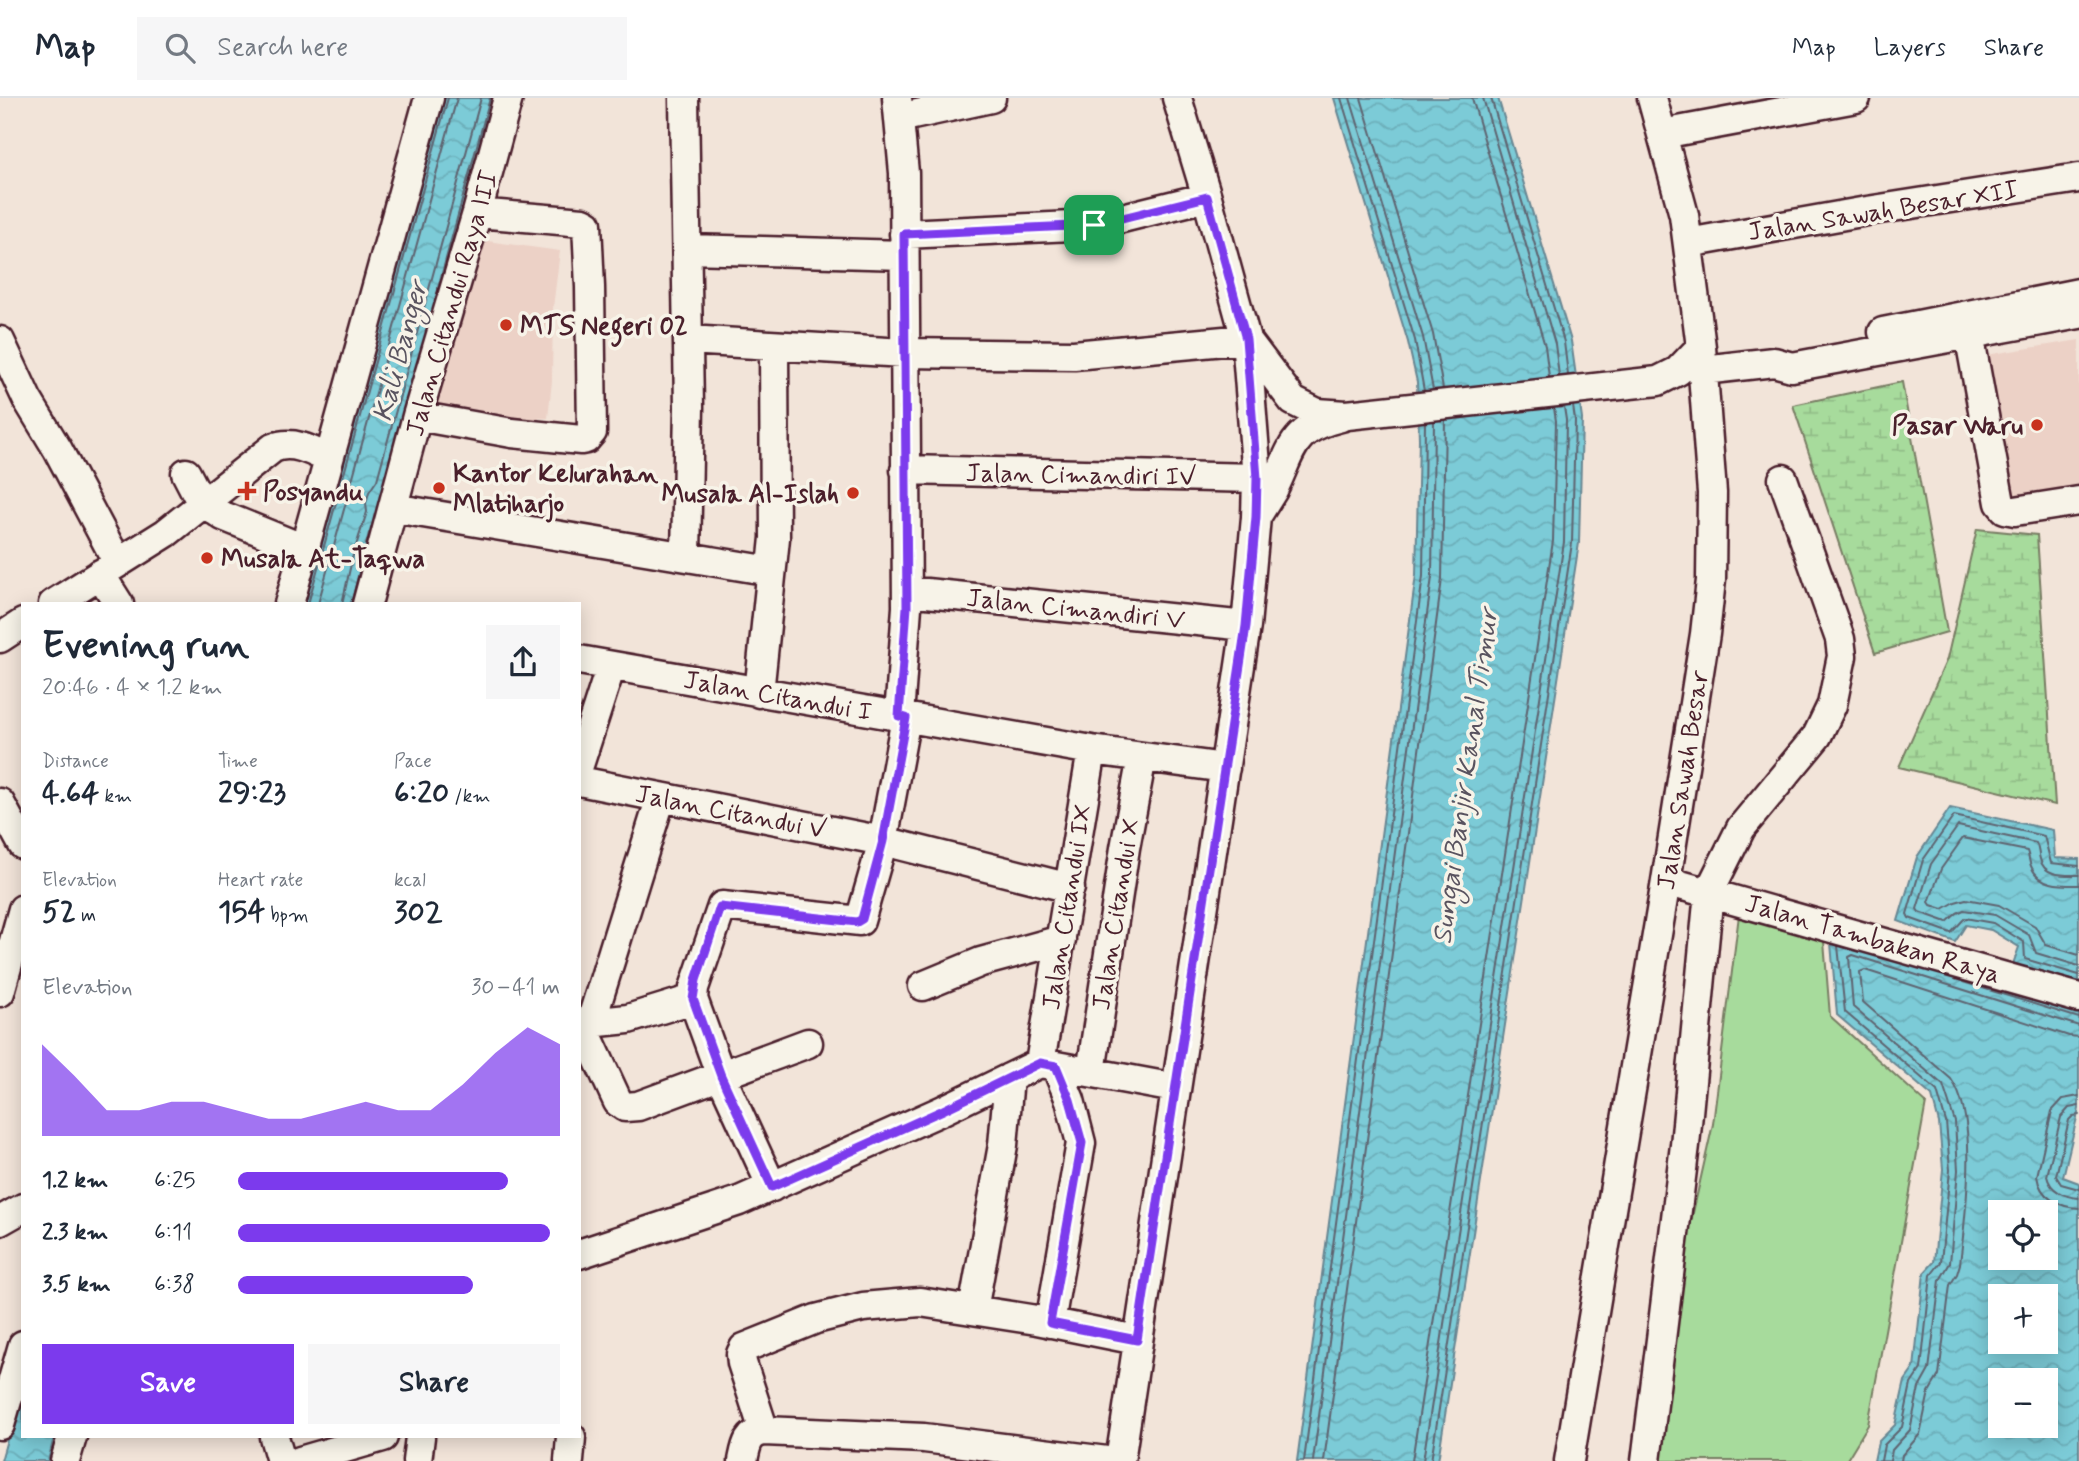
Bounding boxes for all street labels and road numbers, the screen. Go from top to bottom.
street label: Jalan Citandui Raya III [399,167,507,440]
street label: Jalan Sawah Besar XII [1746,174,2021,250]
street label: Jalan Cimandiri IV [965,457,1197,495]
street label: Jalan Cimandiri V [965,582,1187,638]
street label: Jalan Citandui I [681,664,874,730]
street label: Jalan Sawah Besar [1650,667,1718,892]
street label: Jalan Citandui V [632,778,829,848]
street label: Jalan Citandui IX [1035,802,1101,1012]
street label: Jalan Citandui X [1085,816,1149,1012]
street label: Jalan Tambakan Raya [1741,887,2004,993]

